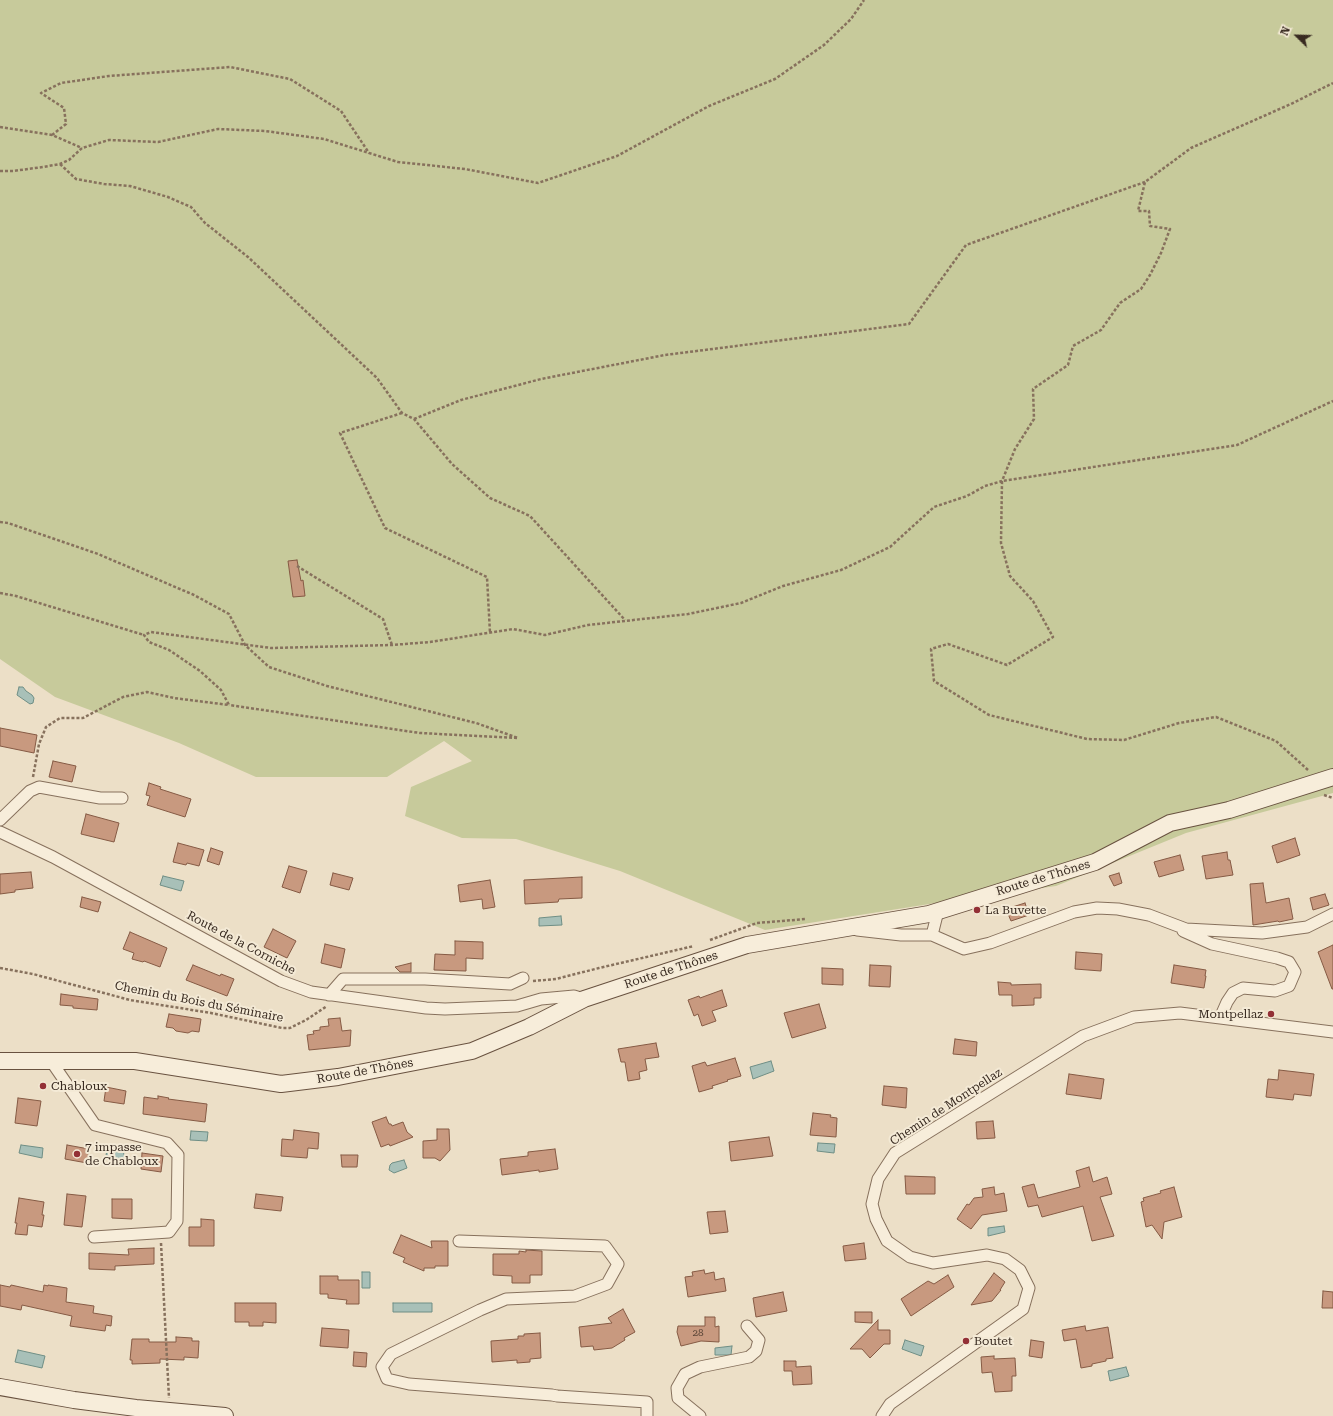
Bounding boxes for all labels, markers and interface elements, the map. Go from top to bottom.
north arrow [1277,16,1317,56]
text: N [1278,25,1293,38]
street label: Route de Thônes [994,857,1092,899]
place label: La Buvette [985,903,1046,917]
marker: La Buvette [972,905,982,915]
street label: Route de la Corniche [184,908,298,978]
street label: Route de Thônes [622,948,720,992]
street label: Chemin du Bois du Séminaire [113,979,285,1025]
place label: Montpellaz [1198,1007,1263,1021]
marker: Montpellaz [1266,1009,1276,1019]
street label: Route de Thônes [316,1055,414,1087]
street label: Chemin de Montpellaz [887,1065,1005,1149]
place label: Chabloux [51,1079,107,1093]
marker: Chabloux [38,1081,48,1091]
place label: 7 impasse de Chabloux [85,1140,158,1168]
marker: 7 impasse de Chabloux [72,1149,82,1159]
house number: 28 [692,1327,704,1339]
place label: Boutet [974,1334,1012,1348]
marker: Boutet [961,1336,971,1346]

